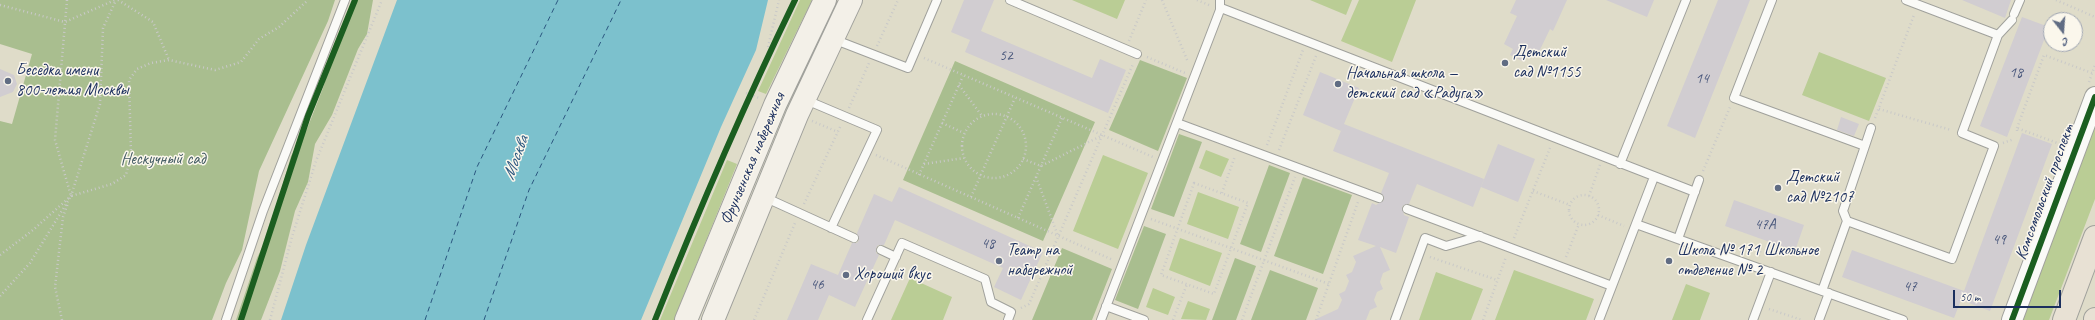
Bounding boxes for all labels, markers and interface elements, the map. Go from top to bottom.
north arrow [2043,12,2083,52]
text: С [2062,35,2071,50]
place label: Детский сад №1155 [1513,43,1581,83]
house number: 52 [999,47,1013,65]
marker: Детский сад №1155 [1500,58,1510,68]
place label: Беседка имени 800-летия Москвы [16,61,129,101]
place label: Начальная школа — детский сад «Радуга» [1346,64,1483,104]
house number: 18 [2009,64,2023,82]
house number: 14 [1695,70,1709,88]
marker: Беседка имени 800-летия Москвы [3,76,13,86]
marker: Начальная школа — детский сад «Радуга» [1333,79,1343,89]
street label: Фрунзенская набережная [716,90,790,228]
street label: Комсомольский проспект [2011,121,2079,263]
water label: Москва [498,133,534,183]
park label: Нескучный сад [121,150,205,170]
place label: Детский сад №2107 [1786,168,1854,208]
marker: Детский сад №2107 [1773,183,1783,193]
house number: 47А [1754,216,1776,234]
house number: 49 [1992,231,2006,249]
house number: 48 [981,235,995,253]
place label: Театр на набережной [1007,241,1072,281]
place label: Школа № 171 Школьное отделение № 2 [1677,241,1818,281]
marker: Театр на набережной [994,256,1004,266]
marker: Школа № 171 Школьное отделение № 2 [1664,256,1674,266]
place label: Хороший вкус [854,265,931,285]
marker: Хороший вкус [841,270,851,280]
house number: 46 [810,276,824,294]
house number: 47 [1903,278,1917,296]
scale bar [1955,282,2063,308]
text: 50 m [1960,289,1980,305]

